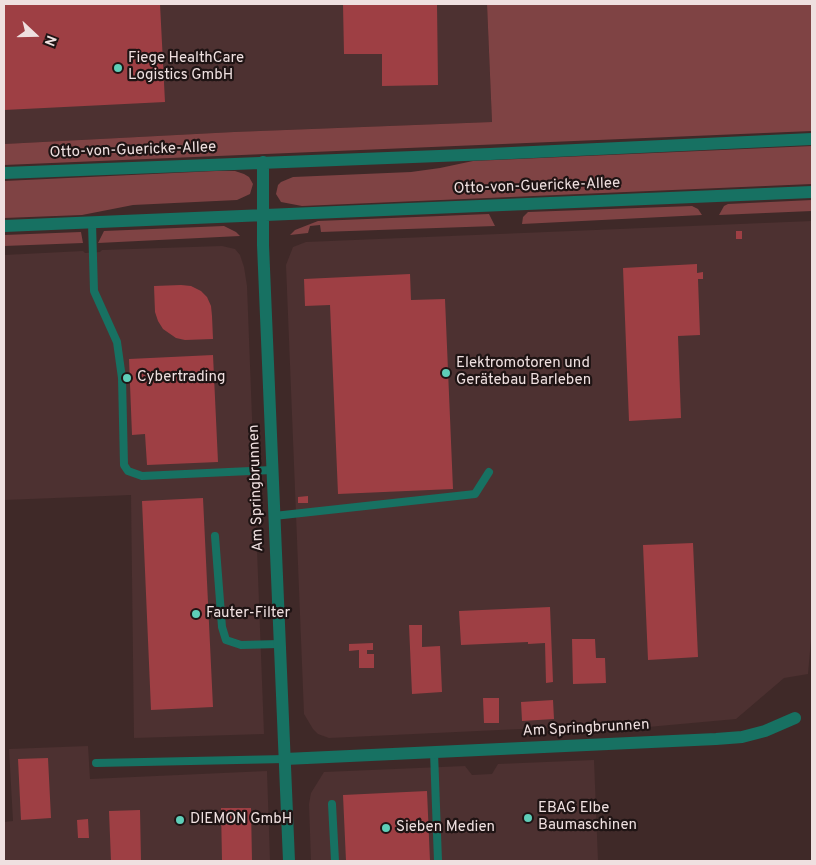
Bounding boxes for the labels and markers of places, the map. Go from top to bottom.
place label: Fiege HealthCare Logistics GmbH [128,50,244,85]
marker: Fiege HealthCare Logistics GmbH [112,62,124,74]
place label: Elektromotoren und Gerätebau Barleben [456,355,591,390]
marker: Elektromotoren und Gerätebau Barleben [440,367,452,379]
place label: Cybertrading [137,369,226,387]
marker: Cybertrading [121,372,133,384]
place label: Fauter-Filter [206,605,290,623]
marker: Fauter-Filter [190,608,202,620]
place label: EBAG Elbe Baumaschinen [538,800,637,835]
place label: DIEMON GmbH [190,811,292,829]
marker: EBAG Elbe Baumaschinen [522,812,534,824]
marker: DIEMON GmbH [174,814,186,826]
place label: Sieben Medien [396,819,495,837]
marker: Sieben Medien [380,822,392,834]

